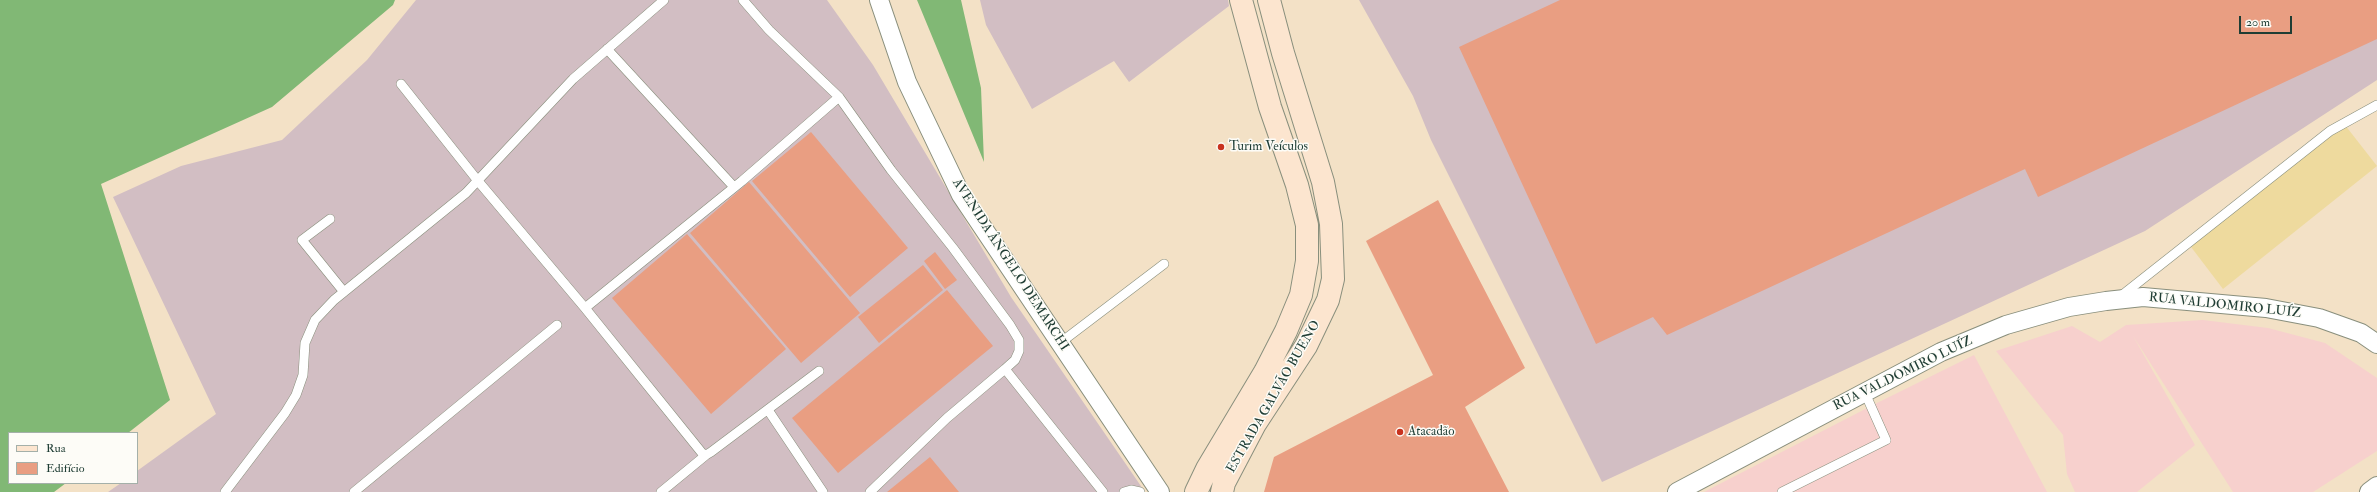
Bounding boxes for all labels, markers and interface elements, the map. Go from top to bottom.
scale bar [2241,8,2294,34]
text: 20 m [2246,15,2270,30]
place label: Turim Veículos [1229,139,1308,155]
marker: Turim Veículos [1216,142,1226,152]
street label: AVENIDA ÂNGELO DEMARCHI [948,176,1072,354]
street label: RUA VALDOMIRO LUÍZ [2148,290,2302,322]
street label: ESTRADA GALVÃO BUENO [1224,318,1324,476]
street label: RUA VALDOMIRO LUÍZ [1831,333,1975,415]
place label: Atacadão [1408,424,1454,440]
marker: Atacadão [1395,427,1405,437]
legend [8,432,138,484]
text: Rua [46,441,66,456]
text: Edifício [46,461,85,476]

